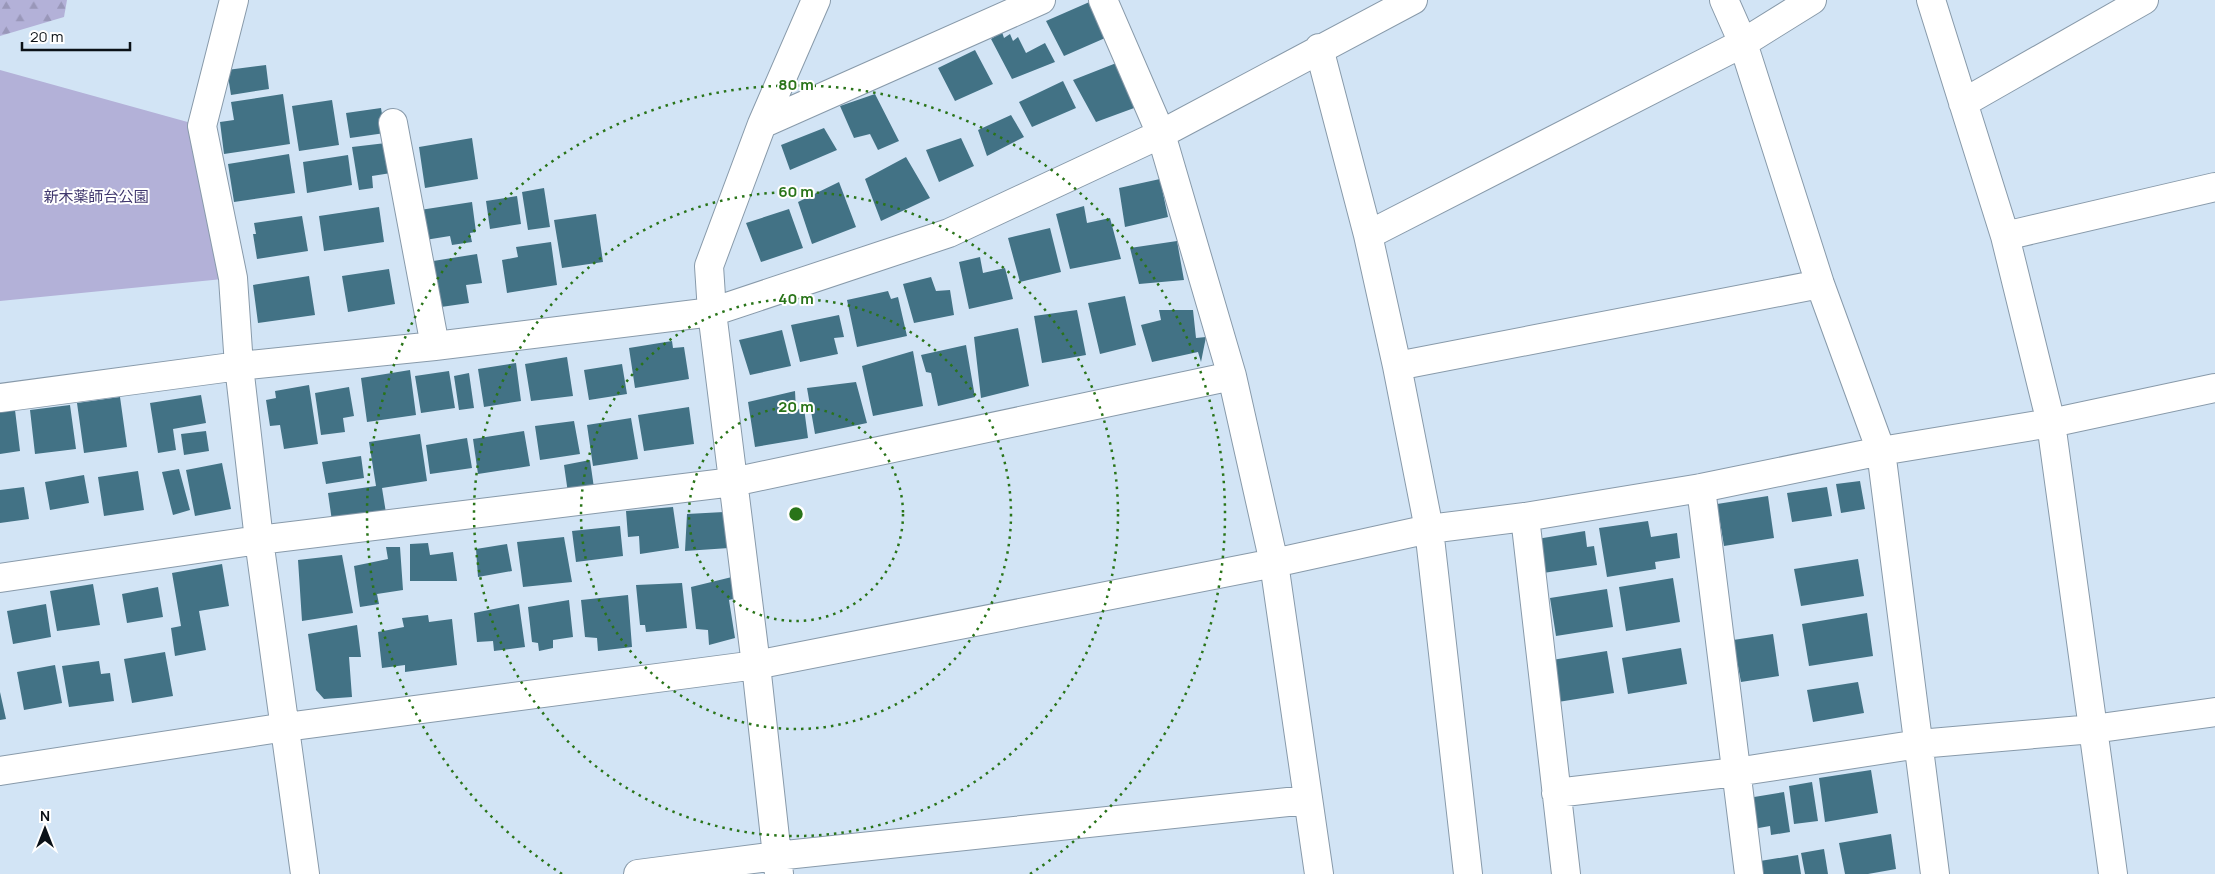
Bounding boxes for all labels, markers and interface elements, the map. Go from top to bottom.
scale bar [22,20,130,52]
text: 20 m [30,26,63,47]
text: 80 m [778,74,814,95]
text: 60 m [778,181,814,202]
park label: 新木薬師台公園 [43,186,149,207]
text: 40 m [778,288,814,309]
text: 20 m [778,396,814,417]
centre of rings [787,505,805,523]
north arrow [20,804,70,854]
text: N [40,806,50,825]

